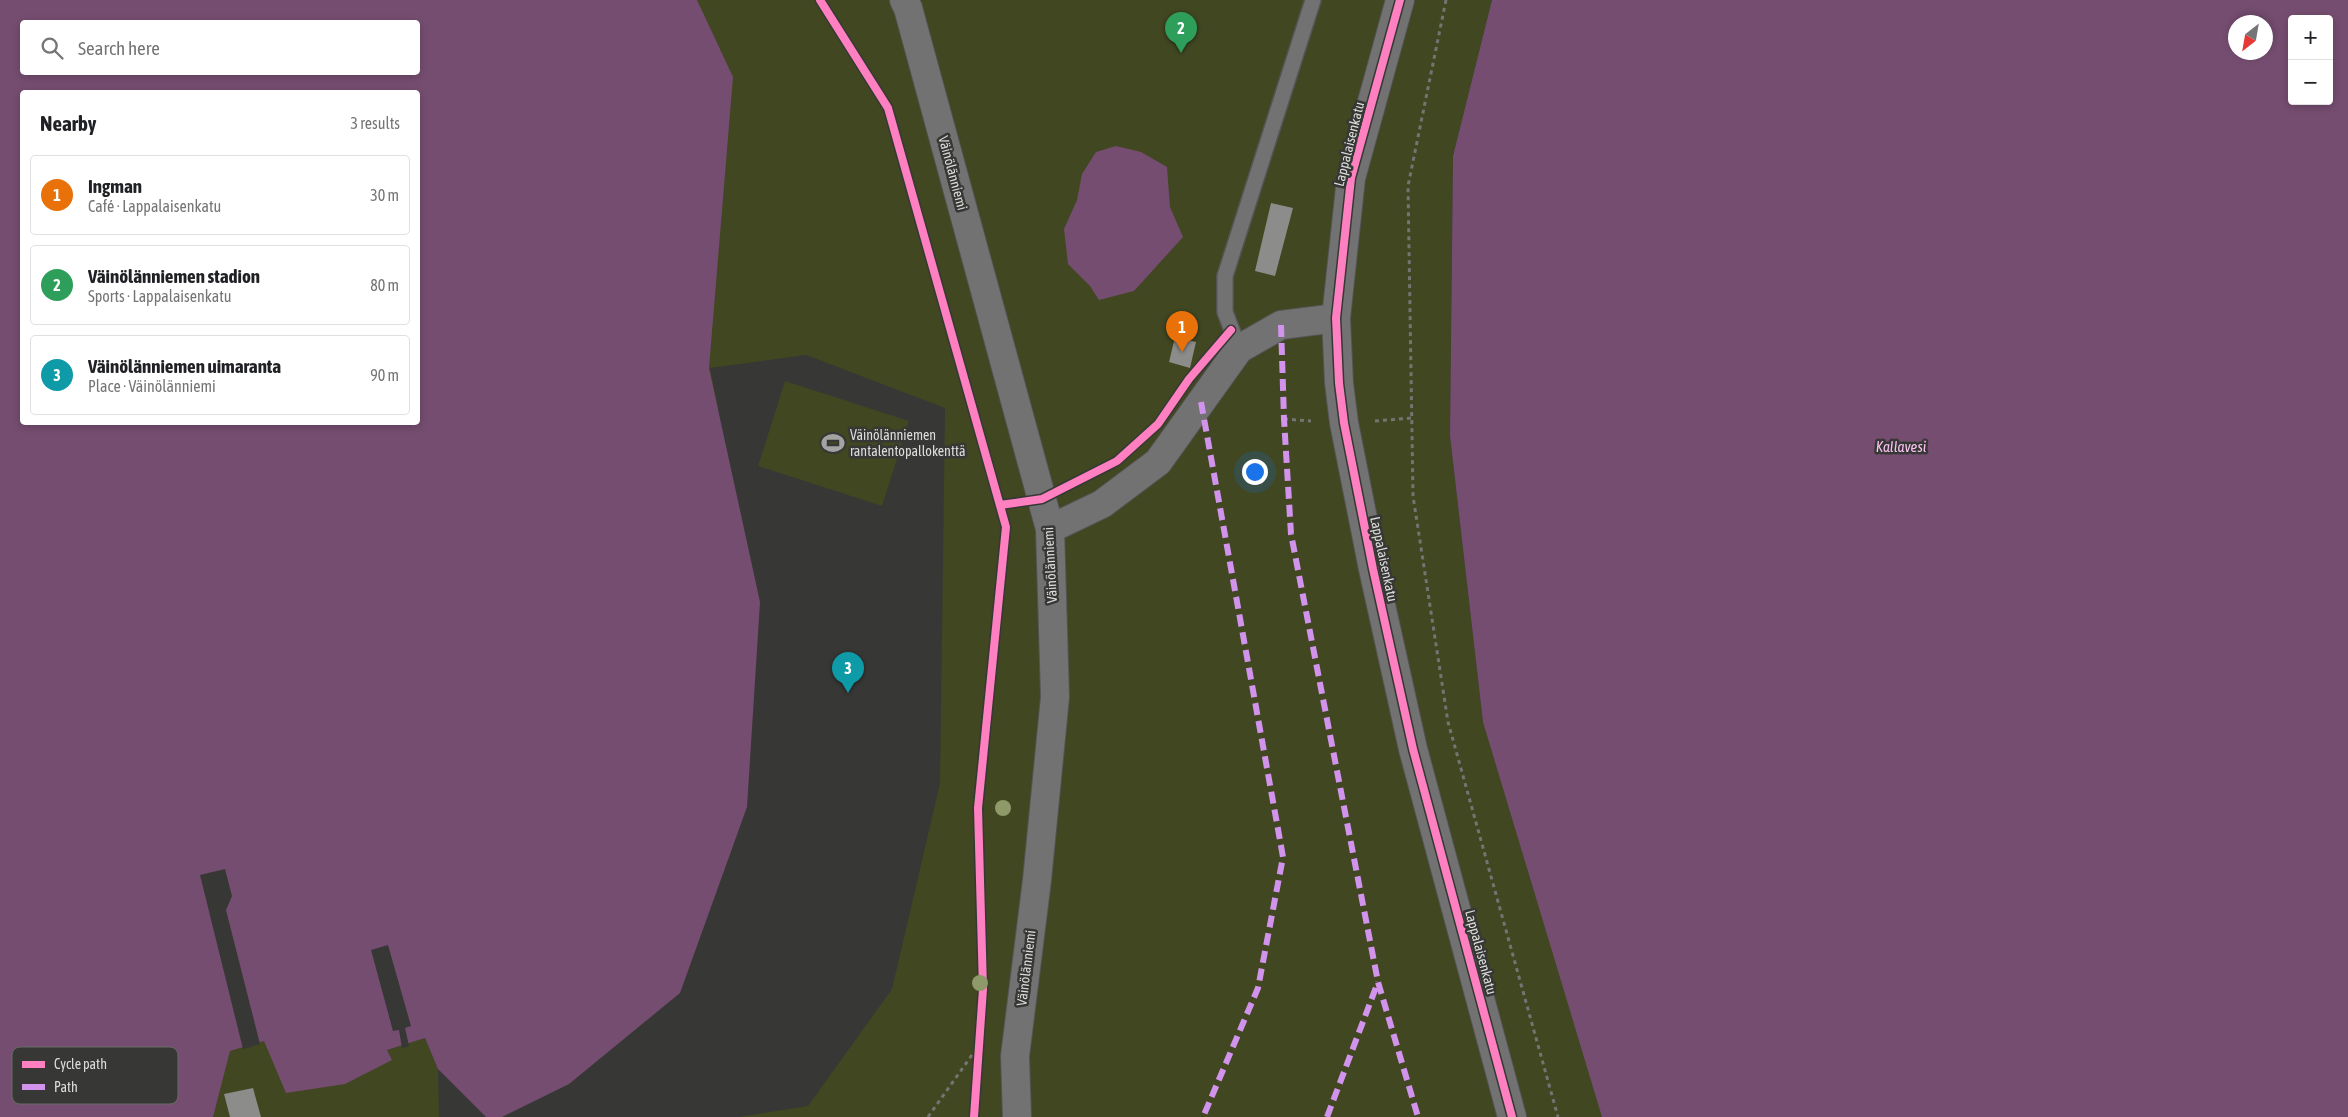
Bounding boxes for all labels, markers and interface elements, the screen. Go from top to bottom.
pin: 2 [1165,12,1197,53]
north arrow [2228,15,2273,60]
map controls [2288,15,2333,105]
button: + [2288,15,2333,60]
search box [20,20,420,75]
icon: search [38,34,66,62]
text: Search here [78,37,160,59]
button: − [2288,60,2333,105]
street label: Lappalaisenkatu [1331,100,1367,188]
text: Nearby [40,111,96,135]
text: 3 results [350,114,400,132]
street label: Väinölänniemi [935,134,971,212]
text: Ingman [88,175,142,197]
text: 1 [53,186,61,204]
text: 30 m [370,186,399,204]
text: Café · Lappalaisenkatu [88,197,221,215]
text: Väinölänniemen stadion [88,265,260,287]
text: 2 [53,276,61,294]
text: 80 m [370,276,399,294]
text: Sports · Lappalaisenkatu [88,287,232,305]
pin: 1 [1166,311,1198,352]
text: Väinölänniemen uimaranta [88,355,281,377]
text: 3 [53,366,61,384]
text: 90 m [370,366,399,384]
text: Place · Väinölänniemi [88,377,216,395]
place label: Väinölänniemen rantalentopallokenttä [850,427,966,459]
sports icon: Väinölänniemen rantalentopallokenttä [820,430,846,456]
water label: Kallavesi [1876,438,1927,455]
your location [1242,459,1268,485]
street label: Lappalaisenkatu [1367,515,1401,603]
street label: Väinölänniemi [1040,527,1060,603]
pin: 3 [832,652,864,693]
street label: Lappalaisenkatu [1462,908,1500,996]
street label: Väinölänniemi [1013,929,1039,1007]
legend [12,1047,178,1104]
text: Cycle path [54,1056,107,1072]
text: Path [54,1079,78,1095]

